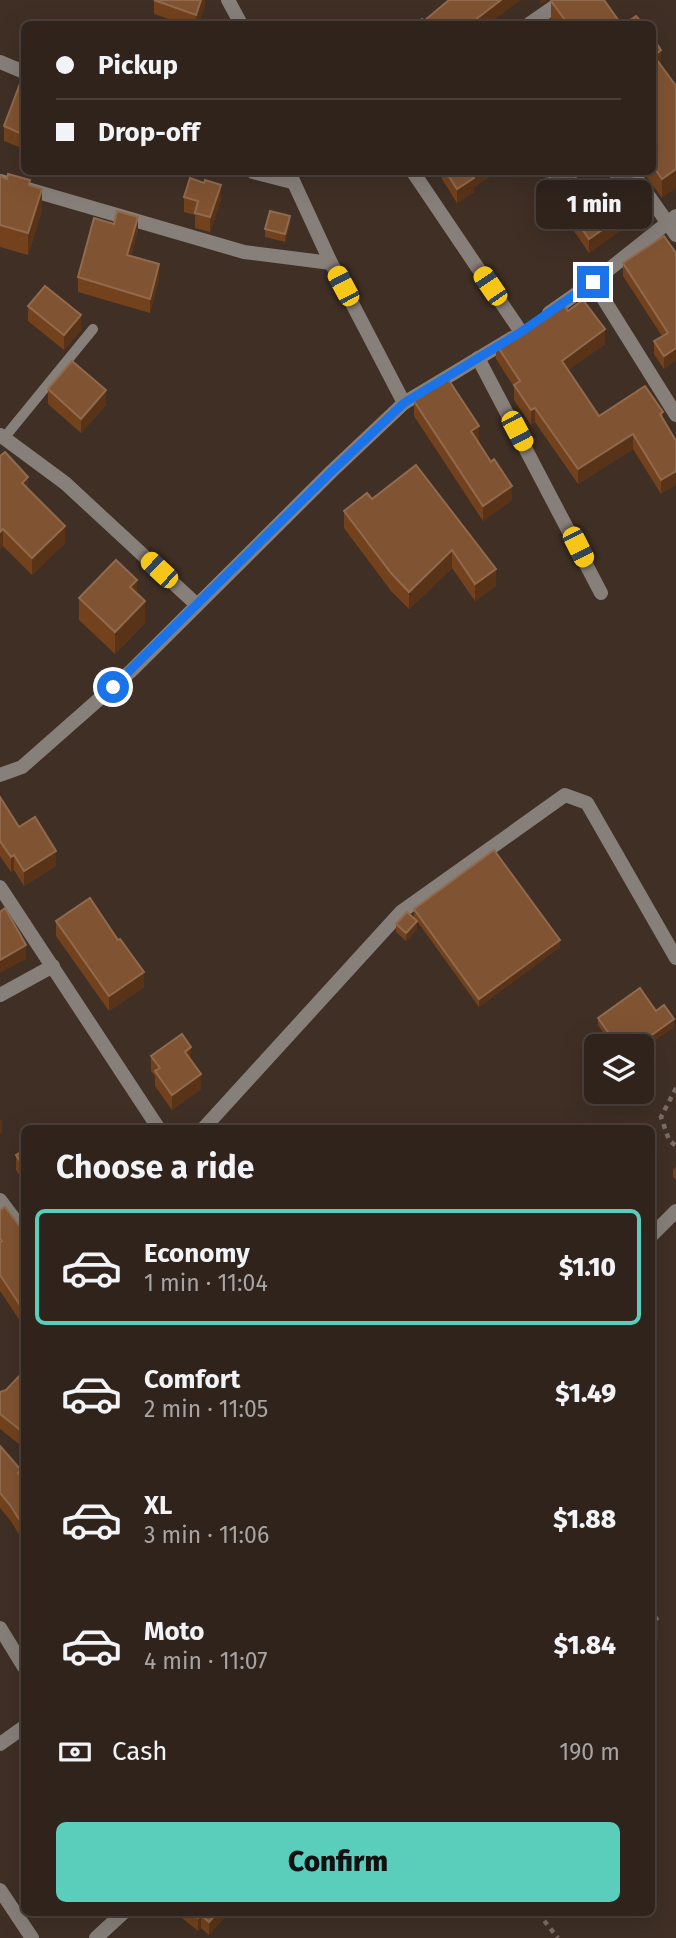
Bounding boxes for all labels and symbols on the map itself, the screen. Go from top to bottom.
callout: 1 min [535,180,651,230]
car [324,263,363,309]
car [470,263,511,309]
route end [577,266,609,298]
car [498,408,537,454]
car [560,524,597,570]
car [137,548,182,592]
route start [97,671,129,703]

